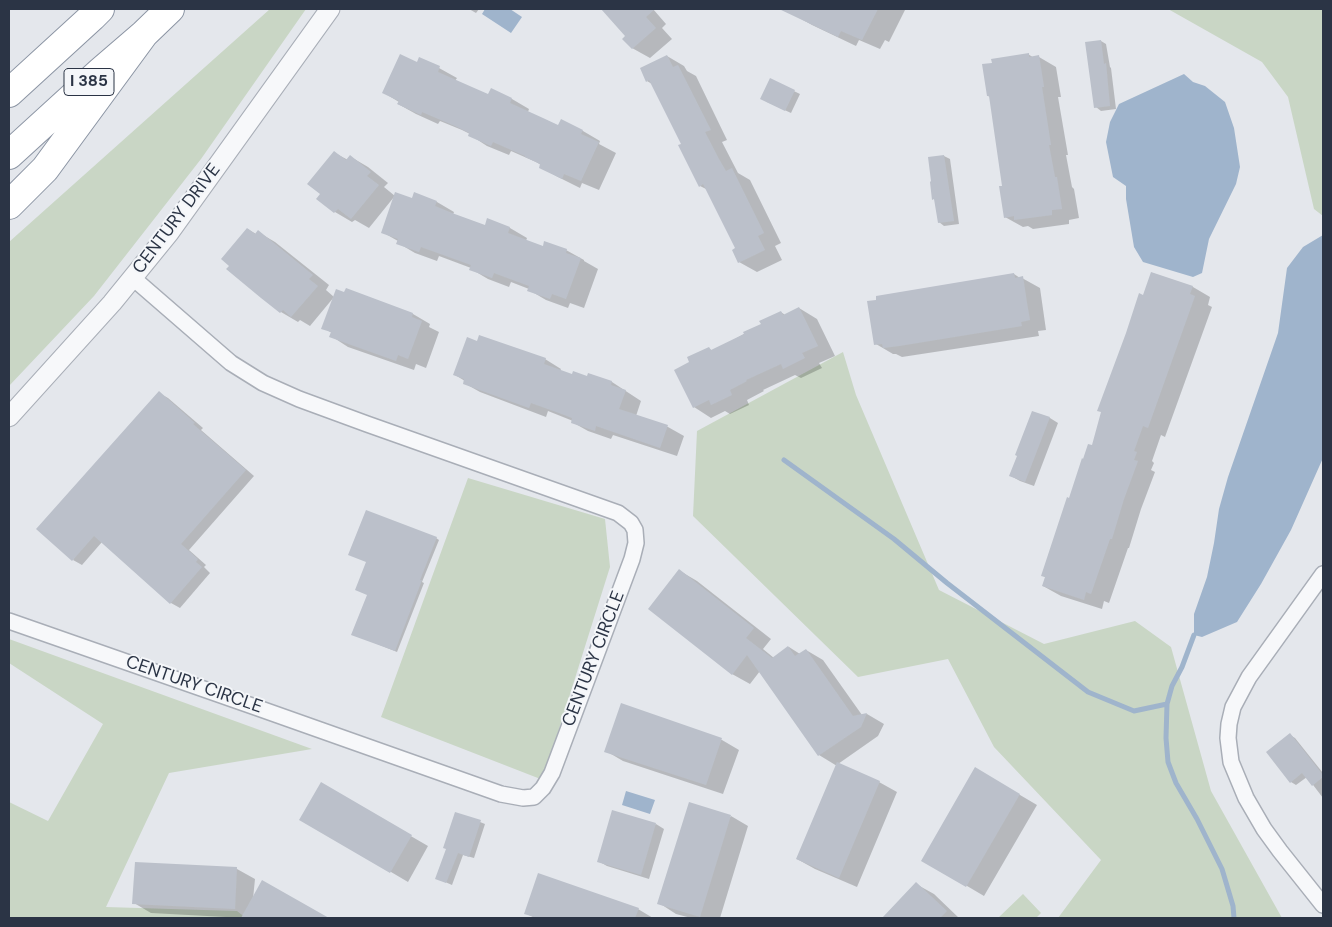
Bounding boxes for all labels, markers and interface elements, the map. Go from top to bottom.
road number: I 385 [64,68,114,95]
street label: CENTURY DRIVE [129,160,225,278]
street label: CENTURY CIRCLE [558,588,630,730]
street label: CENTURY CIRCLE [123,651,265,719]

